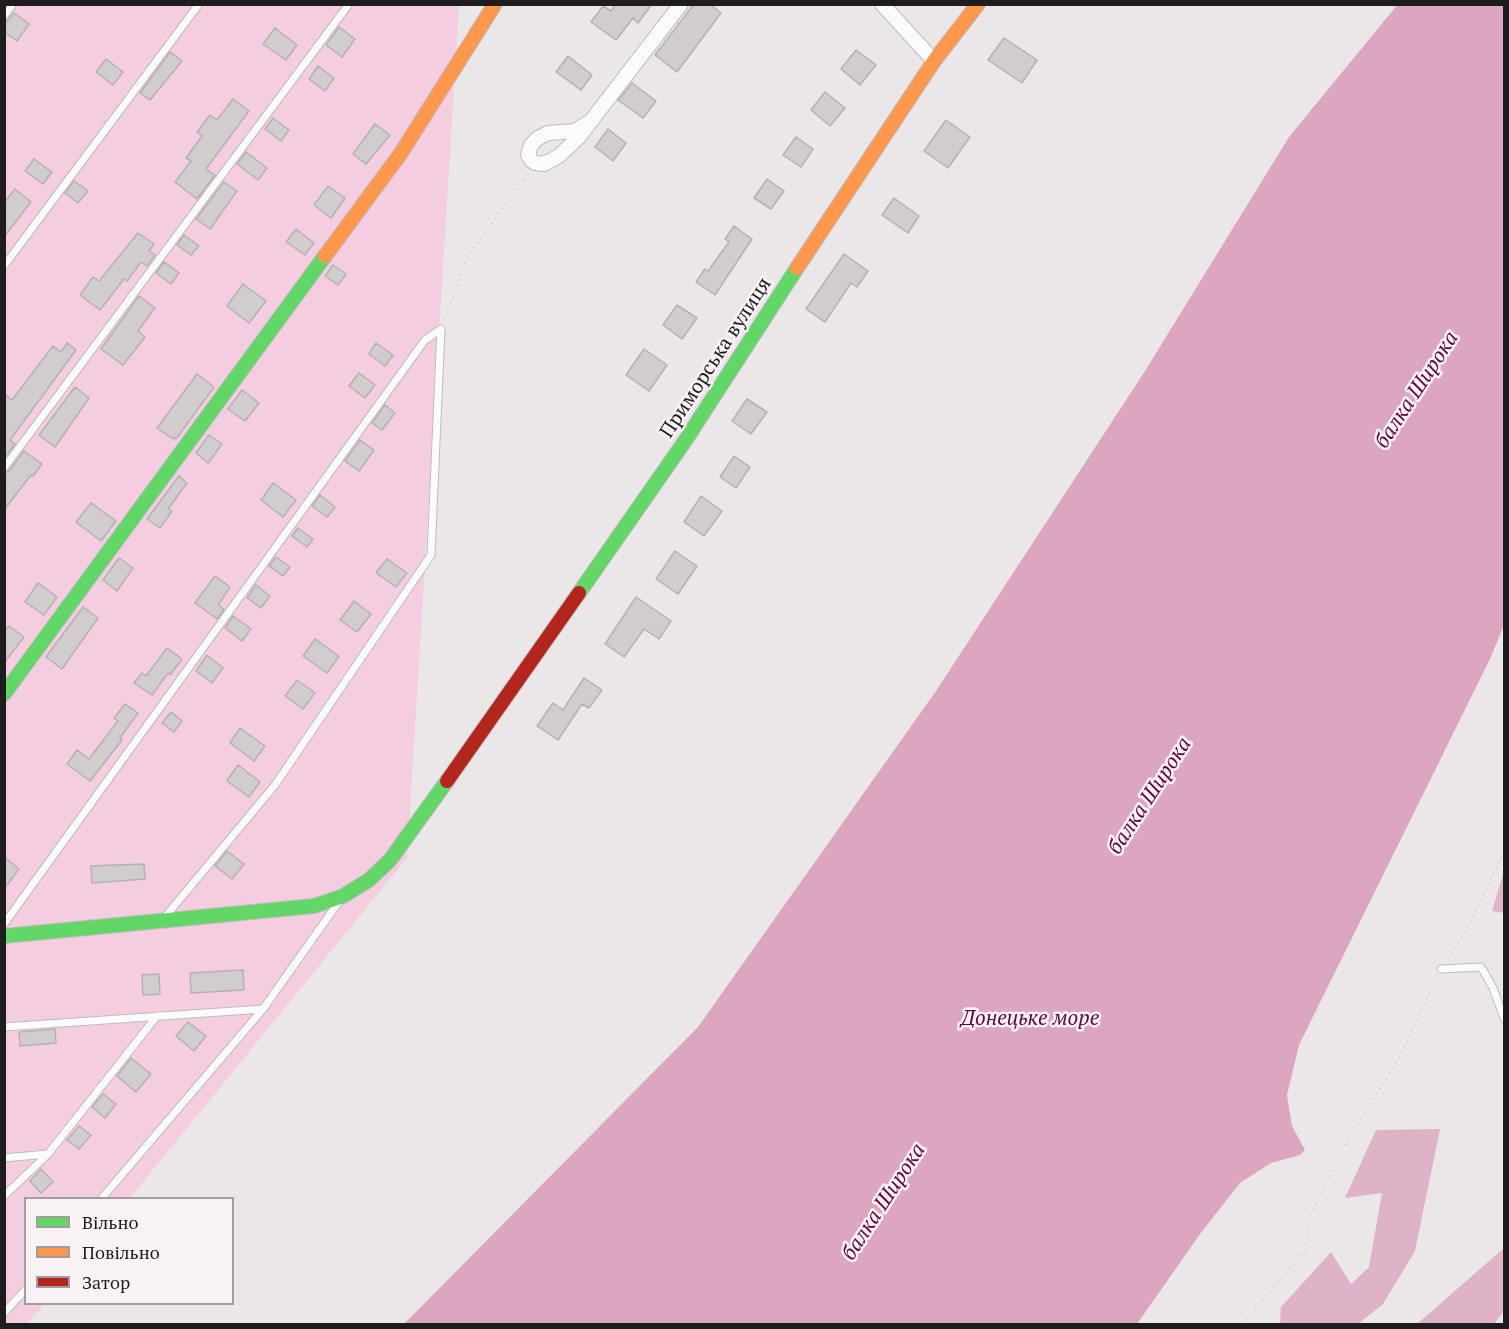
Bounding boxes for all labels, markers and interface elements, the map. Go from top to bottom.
street label: Приморська вулиця [655,273,777,443]
water label: балка Широка [1370,327,1464,453]
water label: балка Широка [1103,733,1197,859]
water label: Донецьке море [961,1006,1099,1032]
water label: балка Широка [837,1139,931,1265]
legend [24,1197,234,1305]
text: Вільно [82,1210,138,1234]
text: Повільно [82,1240,160,1264]
text: Затор [82,1270,130,1294]

